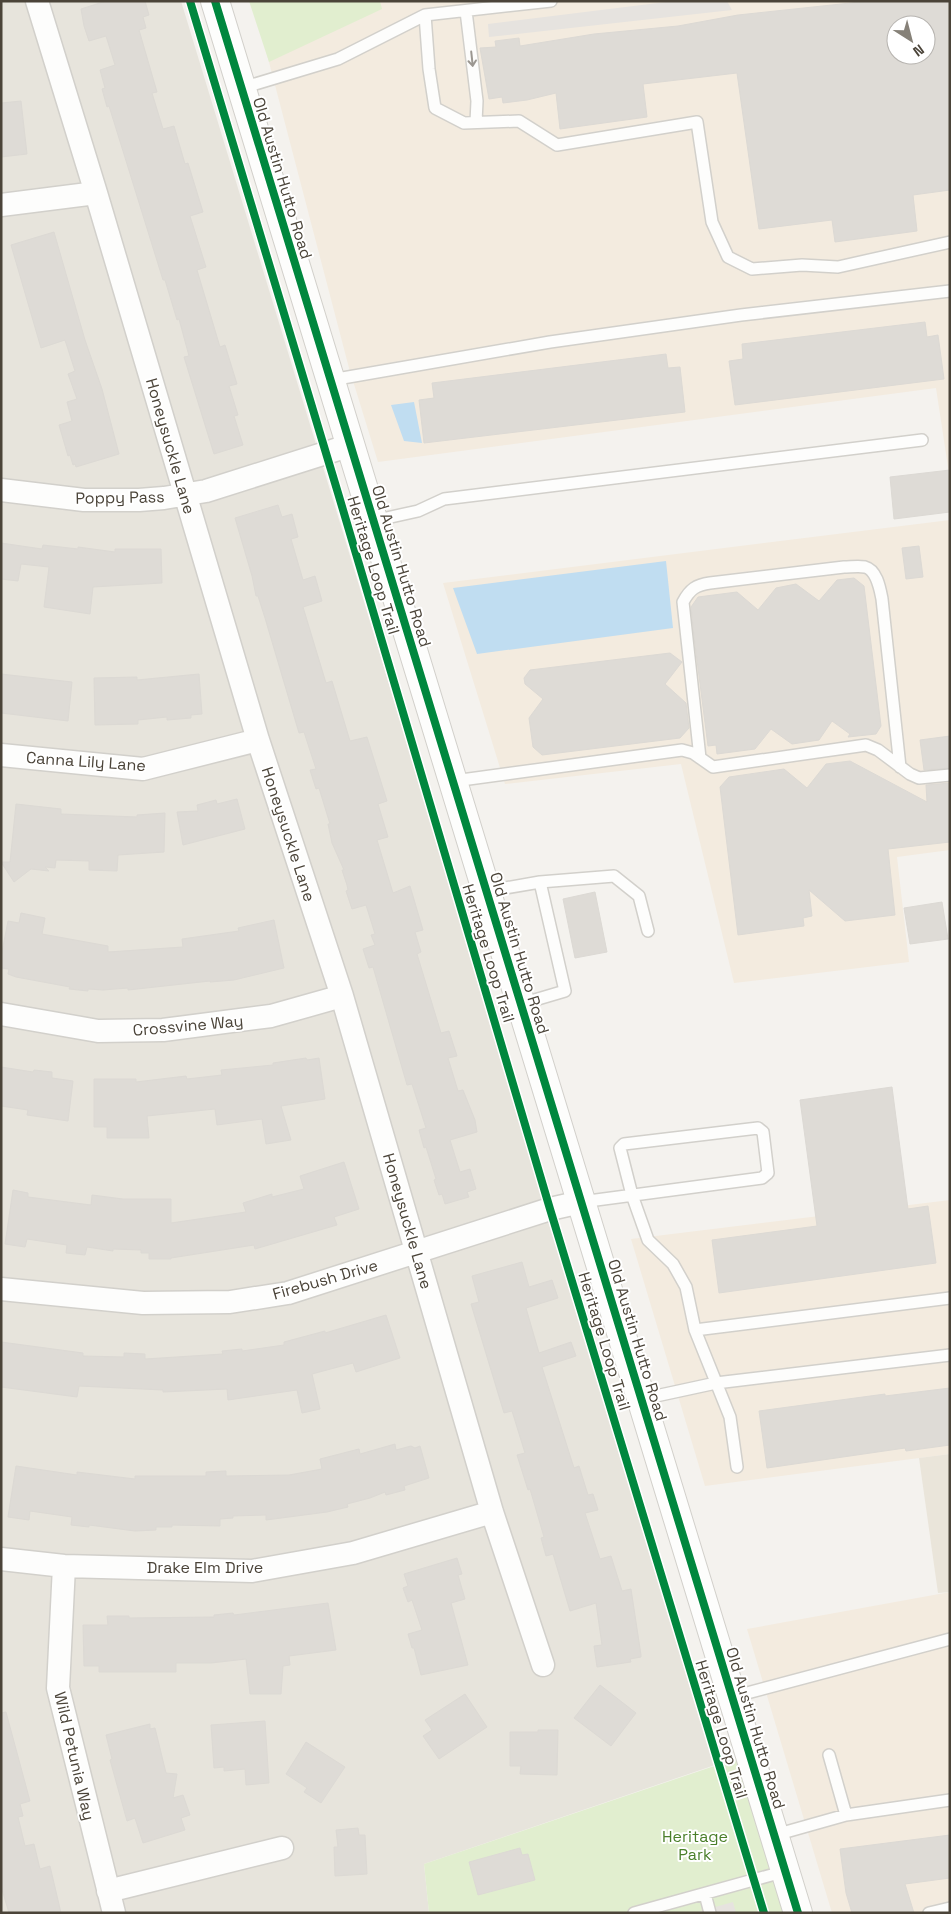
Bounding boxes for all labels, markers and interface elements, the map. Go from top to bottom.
north arrow [886,15,936,65]
text: N [910,40,928,61]
one-way arrow [467,51,477,67]
street label: Old Austin Hutto Road [248,95,317,262]
street label: Honeysuckle Lane [141,376,200,517]
street label: Old Austin Hutto Road [367,483,436,650]
street label: Poppy Pass [75,486,165,509]
street label: Heritage Loop Trail [342,493,405,637]
street label: Canna Lily Lane [25,747,147,776]
street label: Honeysuckle Lane [257,764,320,904]
street label: Old Austin Hutto Road [485,870,554,1037]
street label: Heritage Loop Trail [457,881,520,1025]
street label: Crossvine Way [132,1010,244,1041]
street label: Honeysuckle Lane [378,1151,437,1292]
street label: Firebush Drive [270,1254,380,1305]
street label: Old Austin Hutto Road [603,1257,672,1424]
street label: Heritage Loop Trail [573,1269,636,1413]
street label: Drake Elm Drive [147,1557,263,1578]
street label: Old Austin Hutto Road [721,1645,790,1812]
street label: Heritage Loop Trail [690,1657,753,1801]
street label: Wild Petunia Way [49,1690,100,1823]
park label: Heritage Park [662,1826,728,1865]

